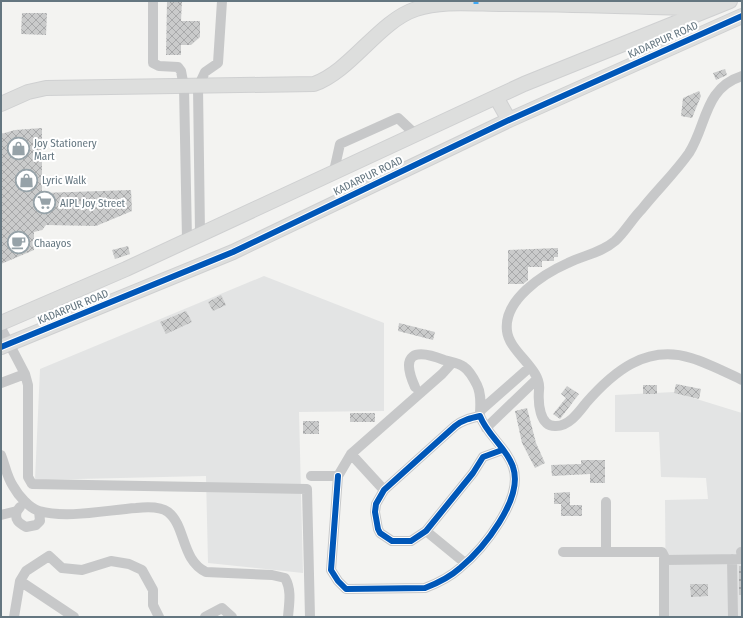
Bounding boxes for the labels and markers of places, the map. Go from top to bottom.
shop icon: Joy Stationery Mart [6,136,32,162]
place label: Joy Stationery Mart [34,137,97,163]
shop icon: Lyric Walk [13,167,39,193]
place label: Lyric Walk [42,174,87,187]
supermarket icon: AIPL Joy Street [31,190,57,216]
place label: AIPL Joy Street [60,197,126,210]
cafe icon: Chaayos [5,230,31,256]
place label: Chaayos [34,237,71,250]

